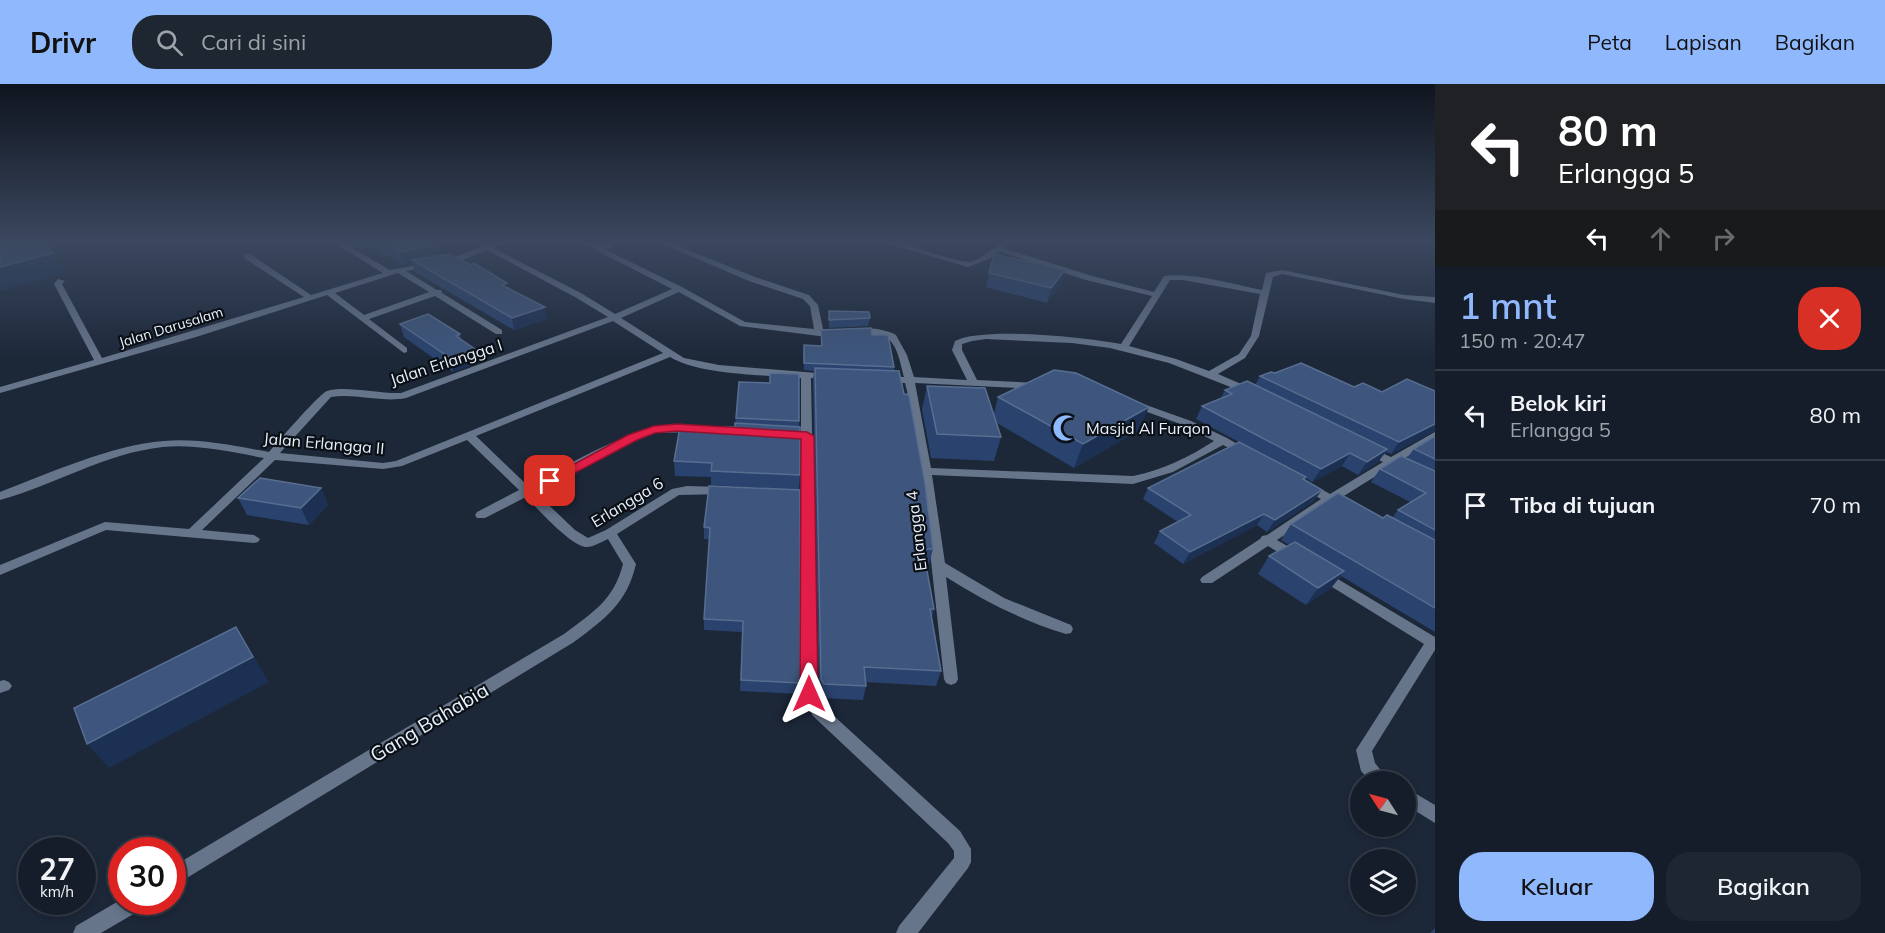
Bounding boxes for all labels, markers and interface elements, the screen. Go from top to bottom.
search box [132,15,552,69]
text: Drivr [30,25,96,60]
icon: search [153,26,186,59]
text: Cari di sini [201,28,306,56]
text: Peta [1587,29,1632,55]
text: Lapisan [1665,29,1742,55]
text: Bagikan [1775,29,1855,55]
text: 80 m [1558,104,1658,157]
icon: left [1459,108,1537,186]
text: Erlangga 5 [1558,156,1694,190]
icon: left [1581,222,1614,255]
icon: ahead [1644,222,1677,255]
icon: right [1707,222,1740,255]
text: 1 mnt [1459,283,1557,328]
button: close [1798,287,1861,350]
street label: Jalan Darusalam [117,303,225,351]
text: 150 m · 20:47 [1459,328,1585,353]
street label: Jalan Erlangga I [387,334,505,390]
text: Belok kiri [1510,389,1606,417]
icon: left [1459,399,1492,432]
text: 80 m [1810,401,1861,429]
mosque icon: Masjid Al Furqon [1051,413,1081,443]
text: Erlangga 5 [1510,417,1611,442]
place label: Masjid Al Furqon [1086,418,1210,438]
street label: Jalan Erlangga II [263,428,385,458]
pin [524,455,575,506]
icon: arrive [533,464,566,497]
street label: Erlangga 6 [587,473,667,531]
street label: Erlangga 4 [901,489,931,572]
icon: arrive [1459,489,1492,522]
text: Tiba di tujuan [1510,491,1655,519]
text: 70 m [1810,491,1861,519]
position arrow [777,662,841,726]
street label: Gang Bahabia [365,677,493,767]
north arrow [1350,771,1416,837]
map controls [1350,771,1416,915]
speed limit sign: 30 [108,837,186,915]
button: layers [1350,849,1416,915]
text: 27 [39,850,75,888]
button: Keluar [1459,852,1654,921]
button: Bagikan [1666,852,1861,921]
text: km/h [40,882,74,901]

